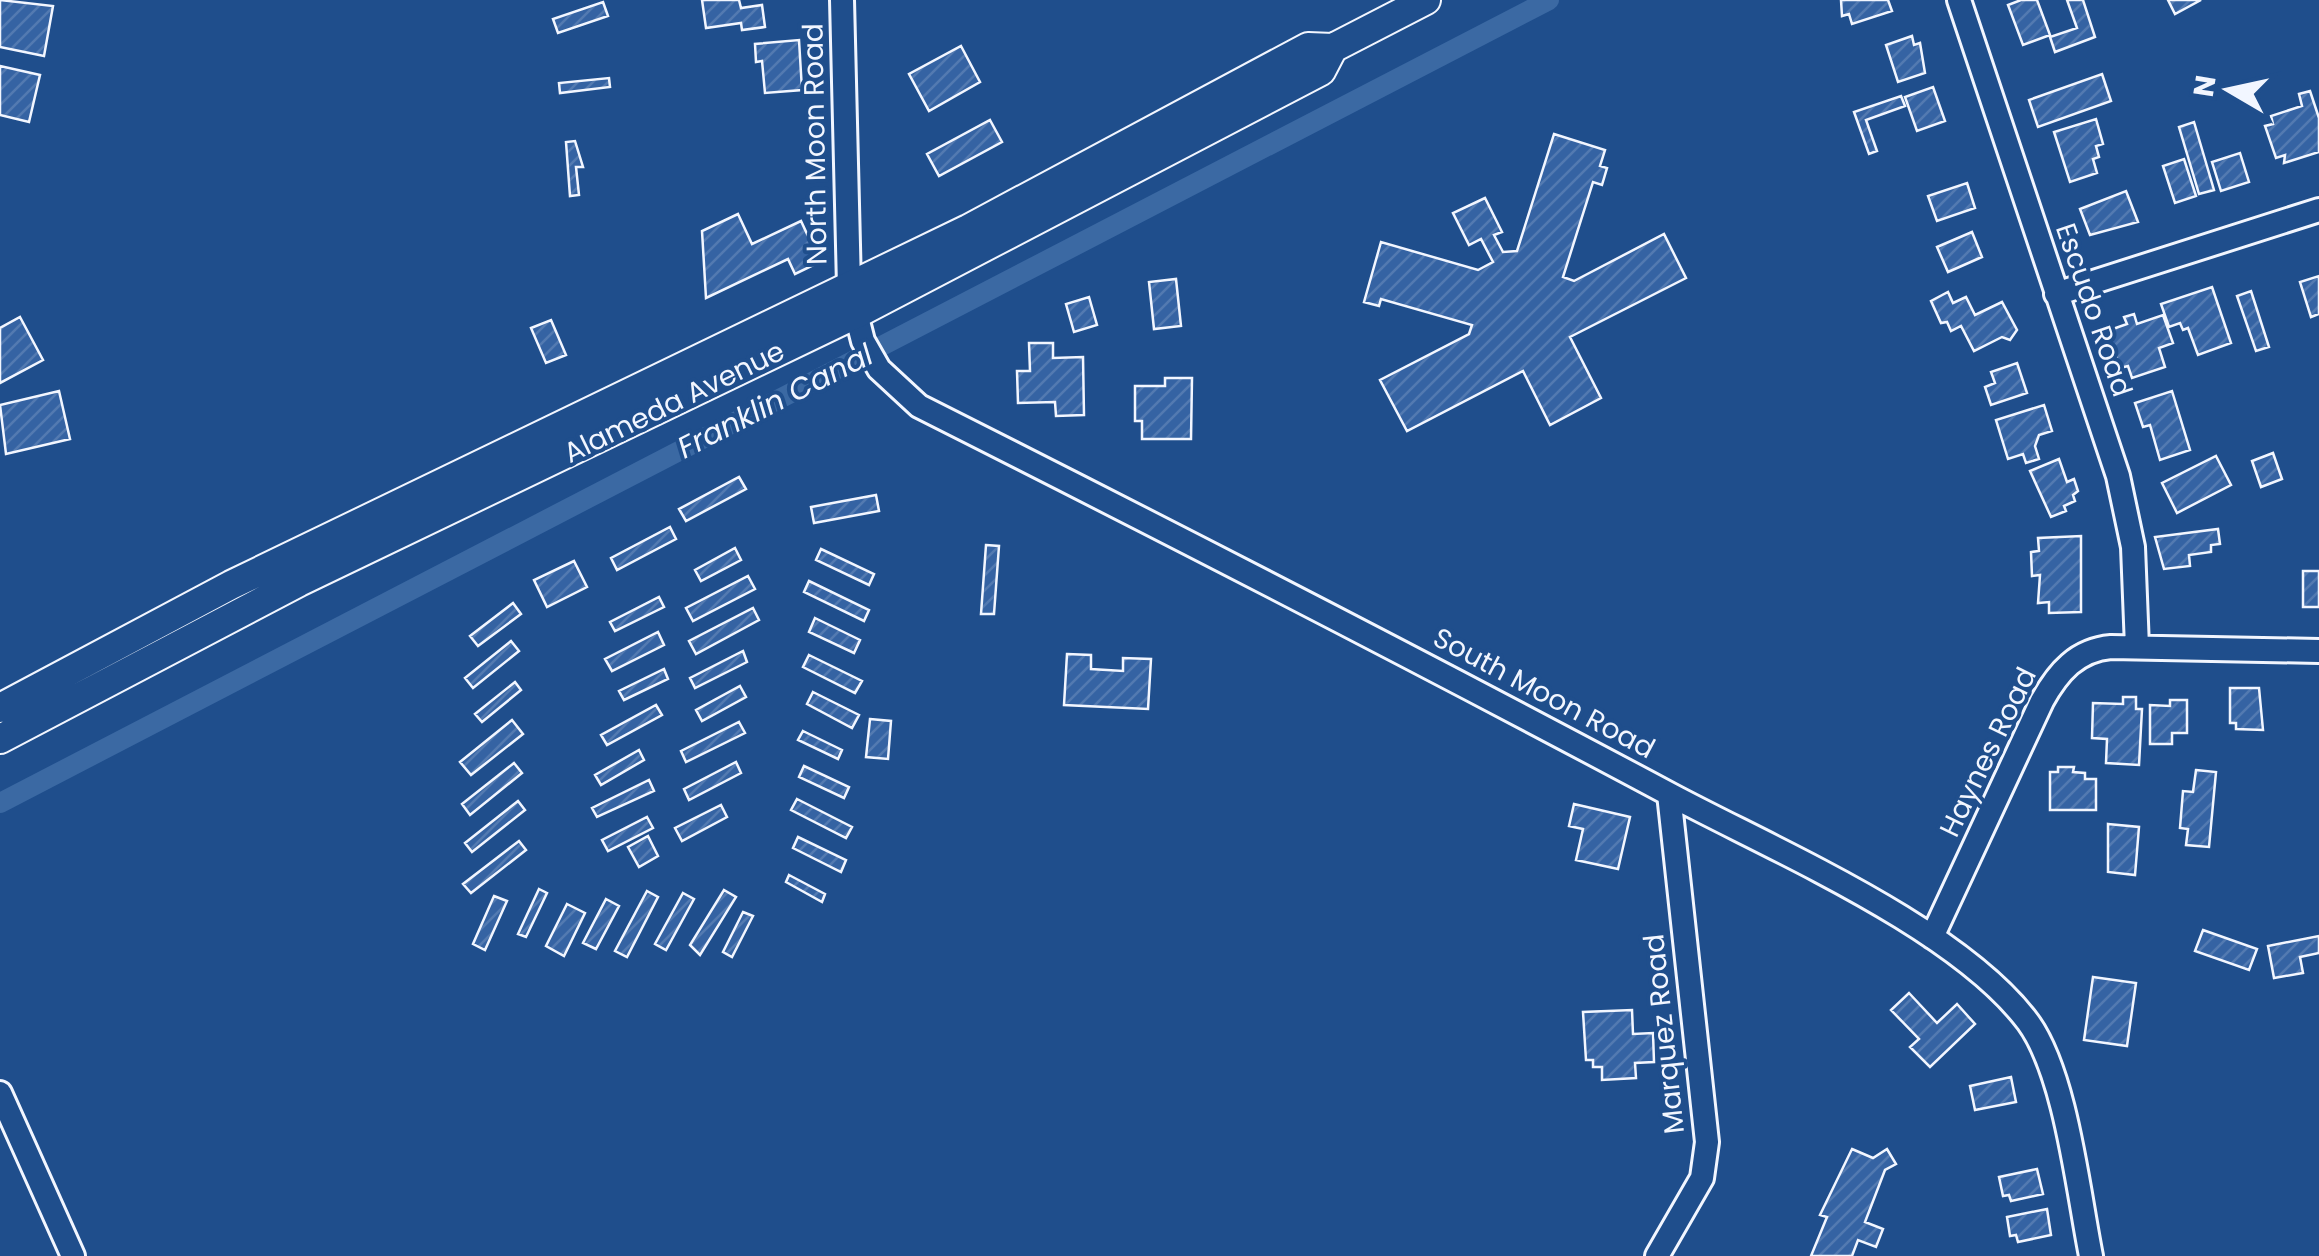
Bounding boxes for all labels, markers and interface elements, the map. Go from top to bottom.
street label: North Moon Road [793,23,837,265]
north arrow [2179,40,2279,140]
text: N [2184,73,2226,100]
street label: Escudo Road [2046,218,2142,402]
street label: Alameda Avenue [557,332,791,472]
water label: Franklin Canal [670,333,881,469]
street label: South Moon Road [1426,618,1662,768]
street label: Haynes Road [1930,661,2046,843]
street label: Marquez Road [1634,932,1694,1136]

